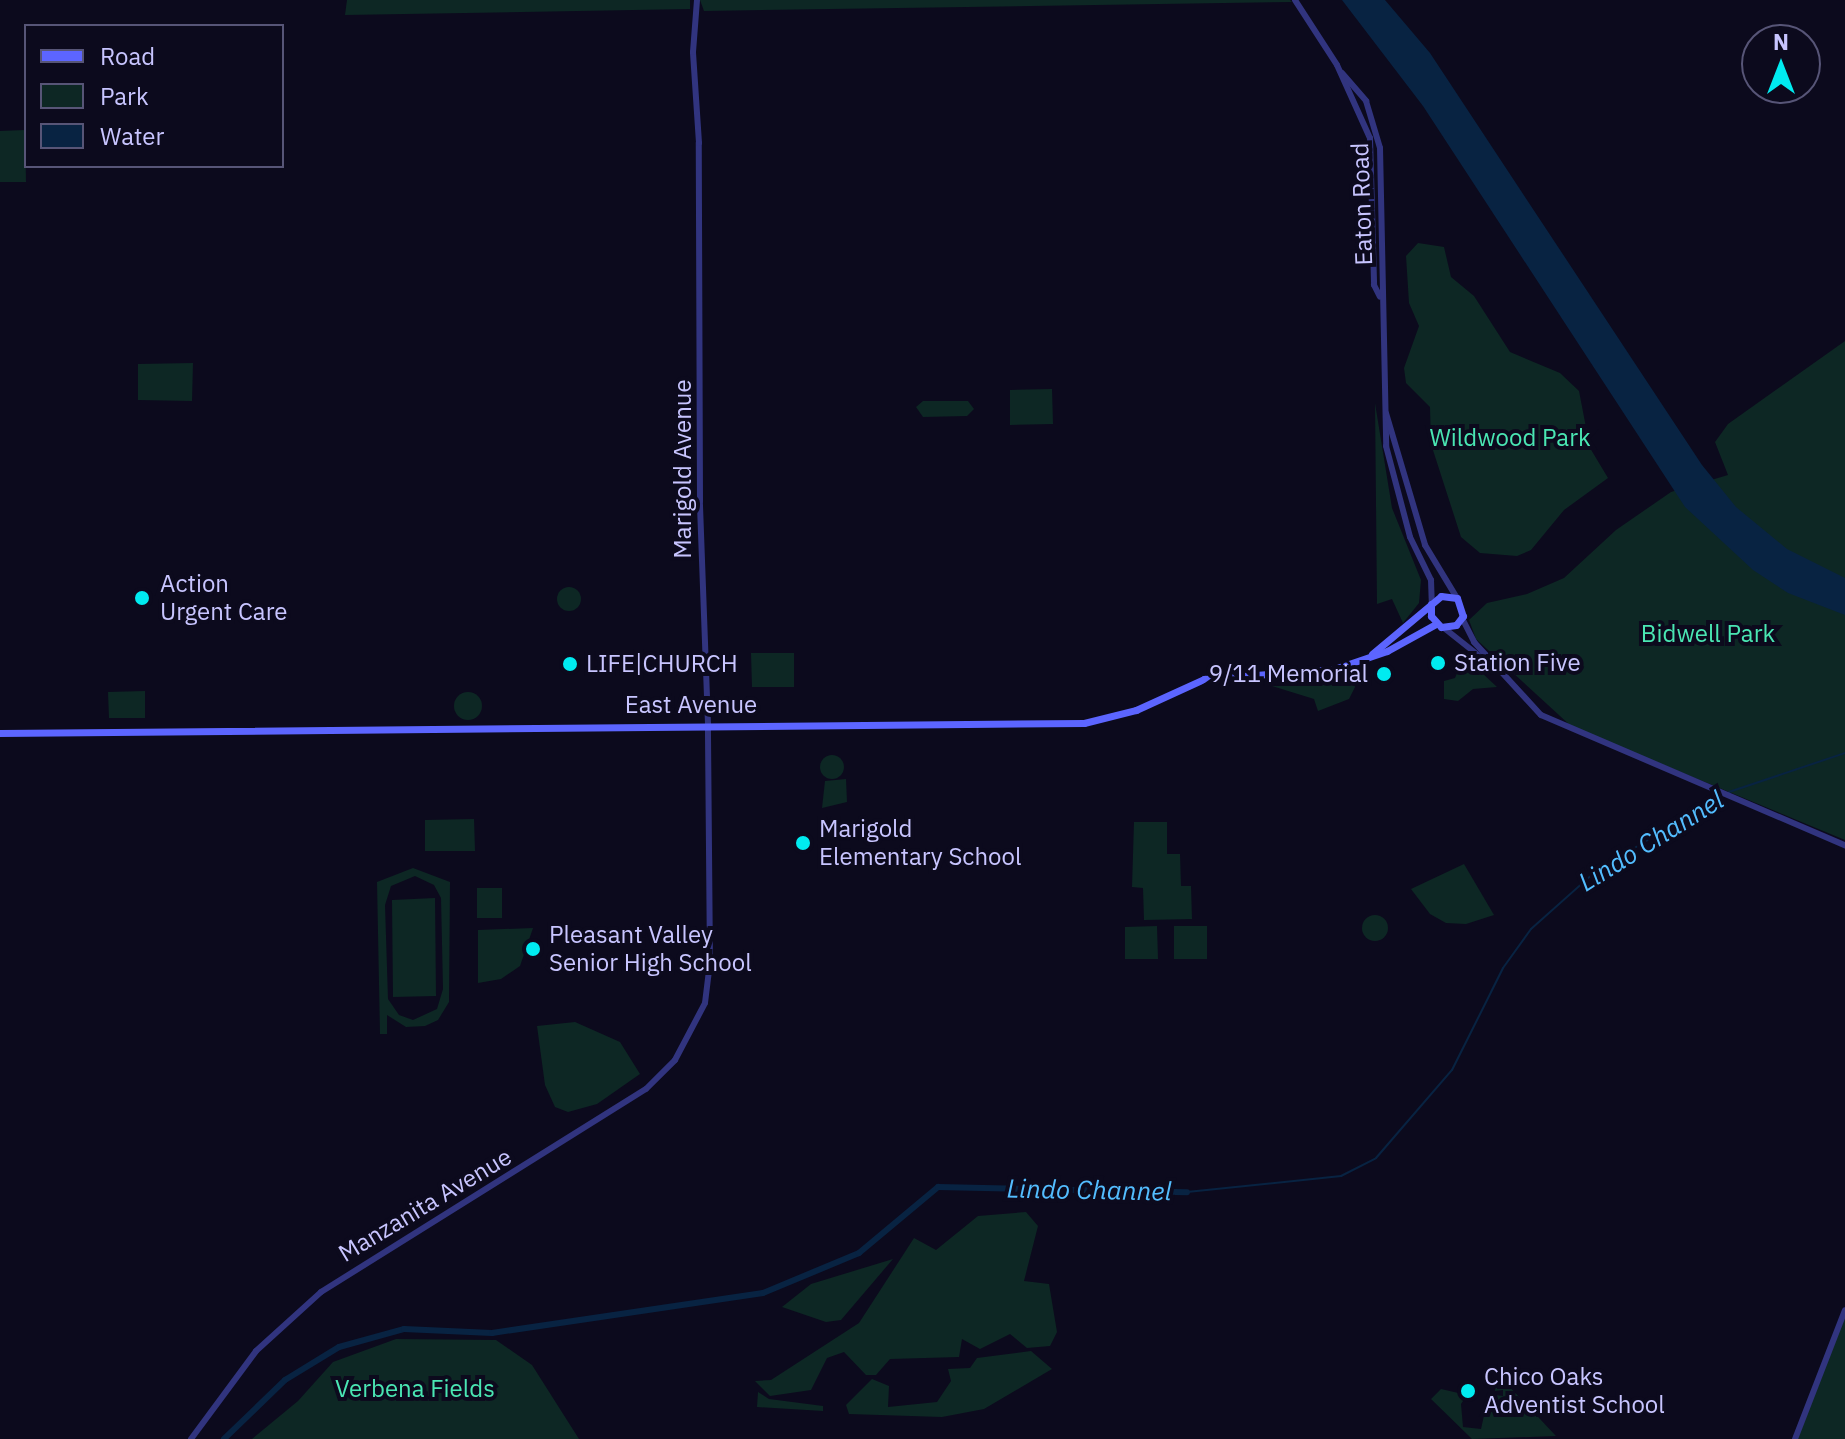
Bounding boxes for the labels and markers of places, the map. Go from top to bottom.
place label: Action Urgent Care [160,570,288,626]
marker: Action Urgent Care [131,587,153,609]
place label: Station Five [1454,649,1581,677]
place label: LIFE|CHURCH [586,650,738,678]
marker: Station Five [1429,654,1447,672]
marker: LIFE|CHURCH [561,655,579,673]
place label: 9/11 Memorial [1209,660,1368,688]
marker: 9/11 Memorial [1375,665,1393,683]
place label: Marigold Elementary School [819,815,1021,871]
marker: Marigold Elementary School [794,834,812,852]
place label: Pleasant Valley Senior High School [549,921,752,977]
marker: Pleasant Valley Senior High School [524,940,542,958]
place label: Chico Oaks Adventist School [1484,1363,1665,1419]
marker: Chico Oaks Adventist School [1459,1382,1477,1400]

